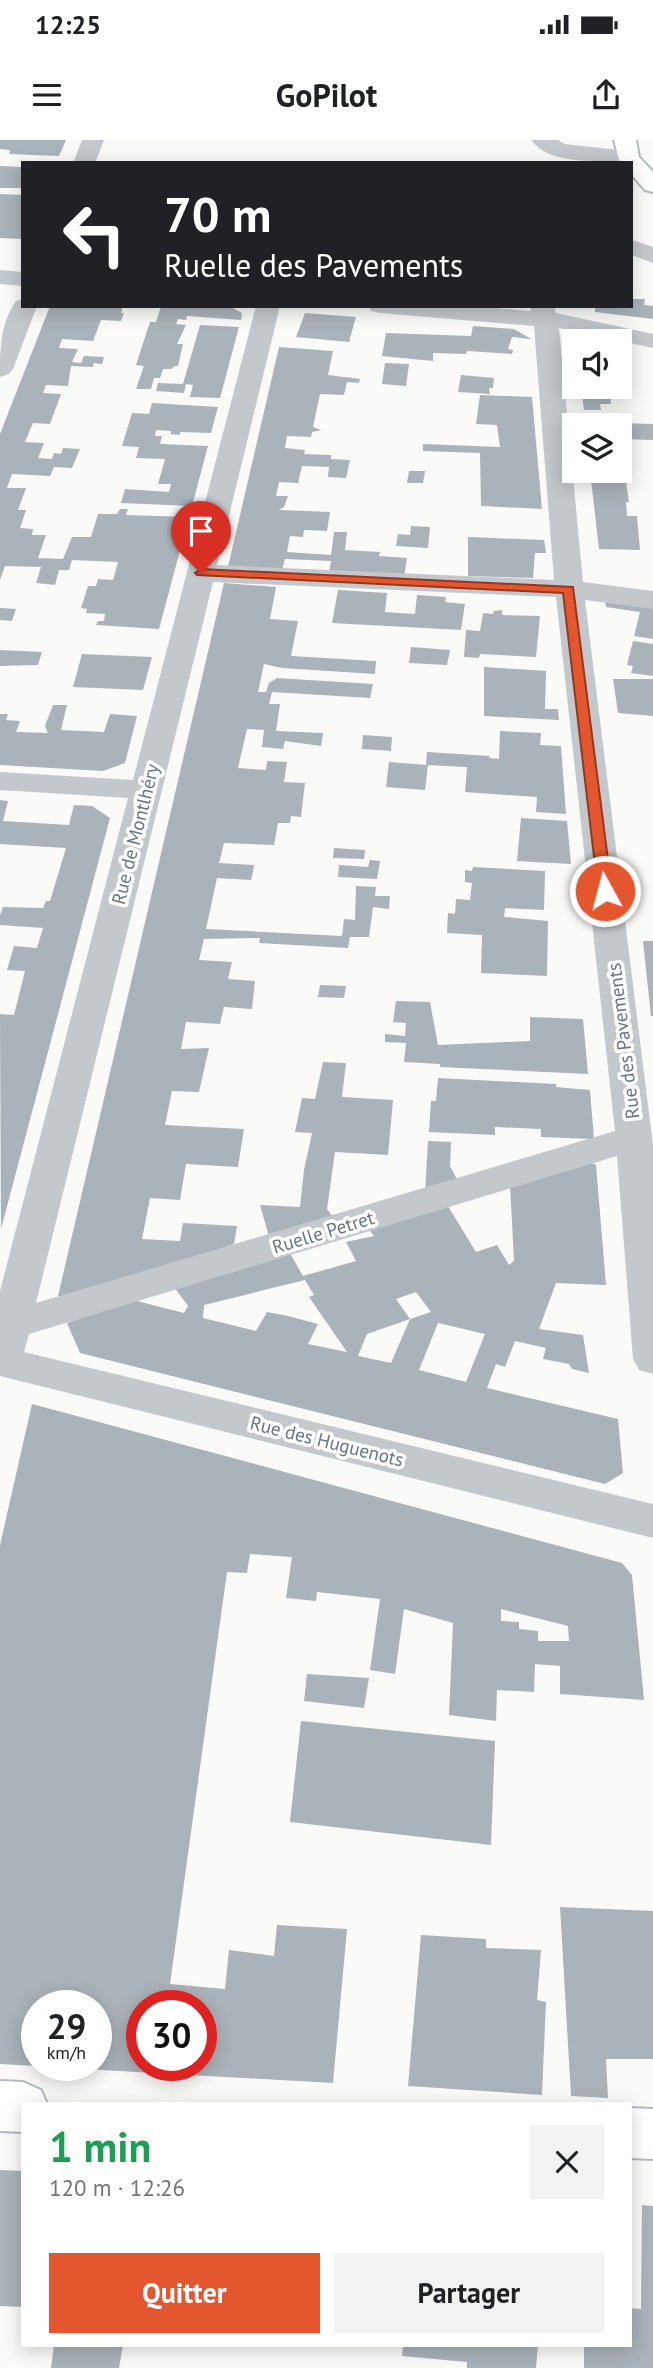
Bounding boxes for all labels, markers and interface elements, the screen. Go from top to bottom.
text: 12:25 [35,8,101,41]
text: GoPilot [276,74,377,116]
icon: menu [28,76,66,114]
icon: share [587,76,625,114]
text: 70 m [164,182,271,246]
icon: left [49,189,140,280]
text: Ruelle des Pavements [164,244,463,286]
map controls [562,329,632,483]
button: sound [562,329,632,399]
button: layers [562,413,632,483]
pin [171,501,231,573]
icon: arrive [182,512,220,550]
street label: Rue de Montlhéry [106,761,164,907]
position arrow [568,854,642,928]
street label: Rue des Pavements [602,962,644,1120]
street label: Ruelle Petret [269,1205,377,1259]
street label: Rue des Huguenots [248,1410,406,1472]
speed limit sign: 30 [126,1990,217,2081]
text: 29 [47,2003,86,2049]
text: km/h [47,2041,86,2064]
text: 1 min [49,2119,151,2174]
button: close [530,2125,604,2199]
text: 120 m · 12:26 [49,2173,185,2202]
button: Quitter [49,2253,320,2333]
button: Partager [334,2253,604,2333]

